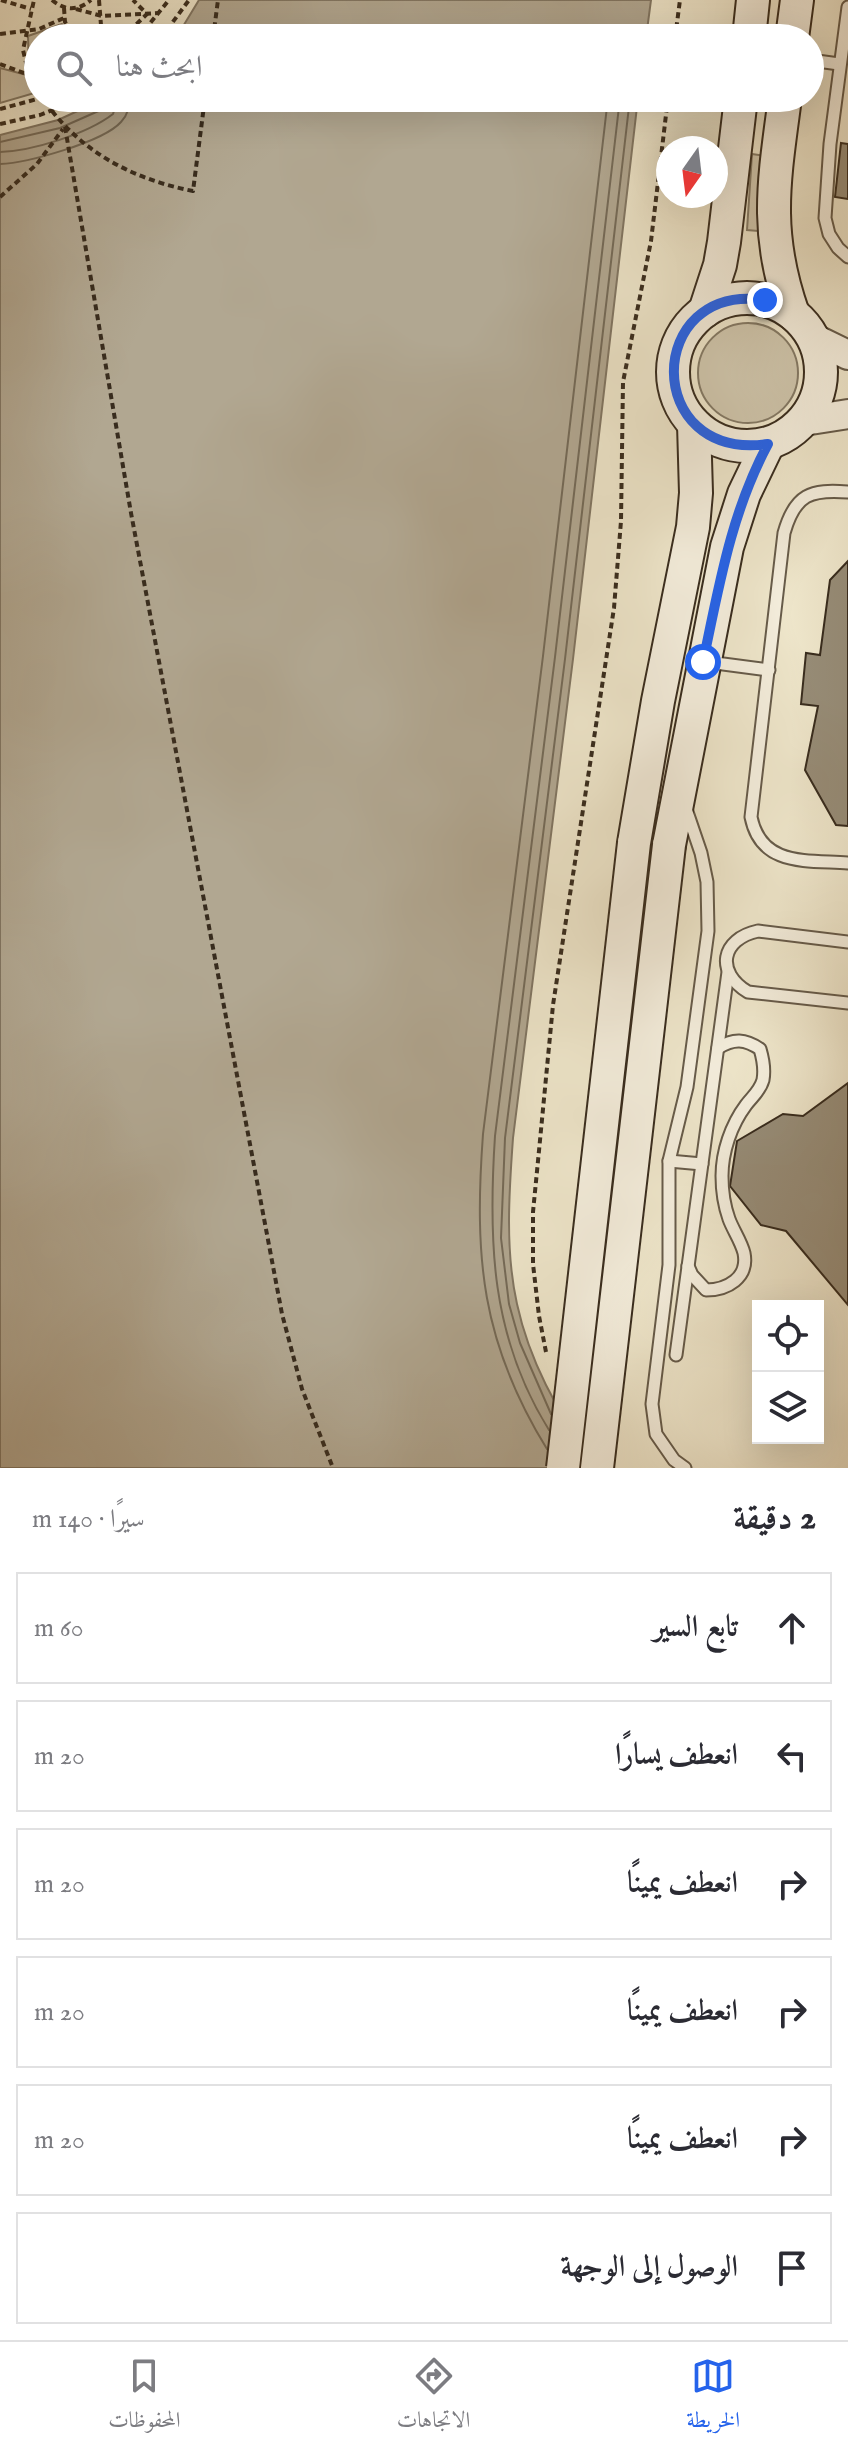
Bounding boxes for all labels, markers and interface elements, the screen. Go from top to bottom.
search box [24,24,824,112]
icon: search [52,46,96,90]
text: ابحث هنا [116,49,203,87]
north arrow [656,136,728,208]
route end [747,282,783,318]
route start [685,644,721,680]
map controls [752,1300,824,1444]
button: locate [752,1300,824,1372]
button: layers [752,1372,824,1444]
text: 2 دقيقة [733,1497,816,1540]
text: سيرًا · 140 m [32,1503,145,1536]
icon: ahead [770,1606,814,1650]
text: تابع السير [653,1609,738,1647]
text: 60 m [34,1612,84,1645]
icon: left [770,1734,814,1778]
text: انعطف يسارًا [615,1737,738,1775]
text: 20 m [34,1740,85,1773]
icon: right [770,1862,814,1906]
text: انعطف يمينًا [627,1865,738,1903]
text: 20 m [34,1868,85,1901]
icon: right [770,1990,814,2034]
text: انعطف يمينًا [627,1993,738,2031]
text: 20 m [34,1996,85,2029]
icon: right [770,2118,814,2162]
text: انعطف يمينًا [627,2121,738,2159]
text: 20 m [34,2124,85,2157]
icon: arrive [770,2246,814,2290]
text: الوصول إلى الوجهة [561,2249,738,2287]
tab: المحفوظات [108,2354,181,2441]
tab: الاتجاهات [397,2354,470,2441]
tab: الخريطة [686,2354,740,2441]

